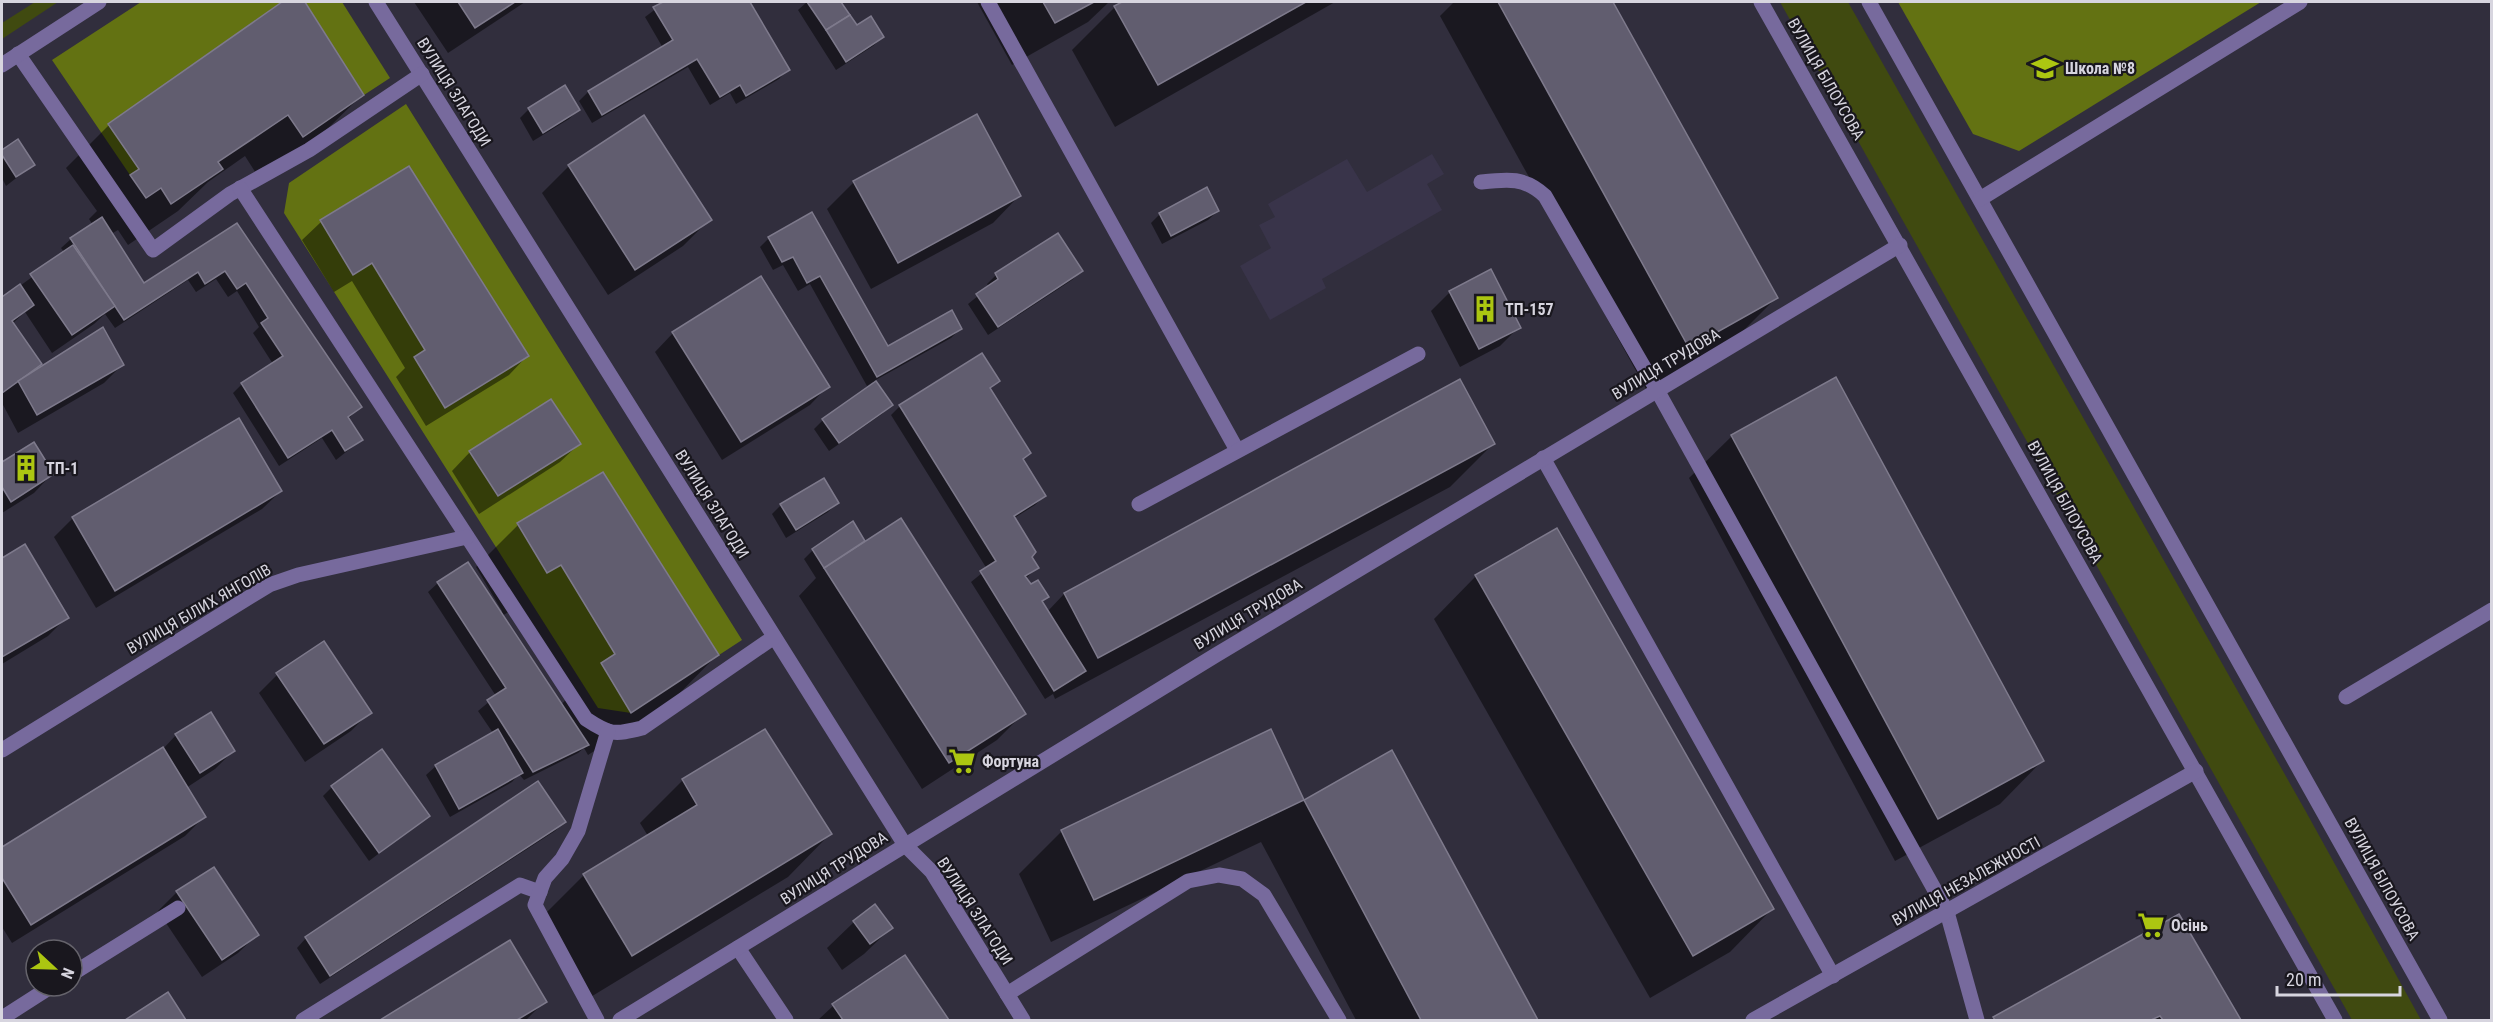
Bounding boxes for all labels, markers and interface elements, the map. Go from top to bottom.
street label: ВУЛИЦЯ БІЛОУСОВА [1783,15,1869,143]
street label: ВУЛИЦЯ ЗЛАГОДИ [413,34,495,150]
school or university icon: Школа №8 [2030,53,2060,83]
place label: Школа №8 [2065,59,2135,78]
building icon: ТП-157 [1470,294,1500,324]
place label: ТП-157 [1505,300,1554,319]
street label: ВУЛИЦЯ ТРУДОВА [1609,324,1723,404]
street label: ВУЛИЦЯ БІЛОУСОВА [2023,437,2107,567]
street label: ВУЛИЦЯ ЗЛАГОДИ [671,446,753,562]
building icon: ТП-1 [11,453,41,483]
place label: ТП-1 [46,459,78,478]
street label: ВУЛИЦЯ БІЛИХ ЯНГОЛІВ [124,560,274,658]
street label: ВУЛИЦЯ ТРУДОВА [1191,574,1305,654]
supermarket icon: Фортуна [947,746,977,776]
place label: Фортуна [982,752,1040,771]
street label: ВУЛИЦЯ БІЛОУСОВА [2340,814,2424,944]
street label: ВУЛИЦЯ ТРУДОВА [777,827,891,909]
street label: ВУЛИЦЯ НЕЗАЛЕЖНОСТІ [1889,832,2043,930]
street label: ВУЛИЦЯ ЗЛАГОДИ [933,854,1017,968]
supermarket icon: Осінь [2136,910,2166,940]
place label: Осінь [2171,916,2208,935]
north arrow [24,938,84,998]
scale bar [2277,959,2400,997]
text: N [57,965,78,982]
text: 20 m [2286,969,2321,990]

